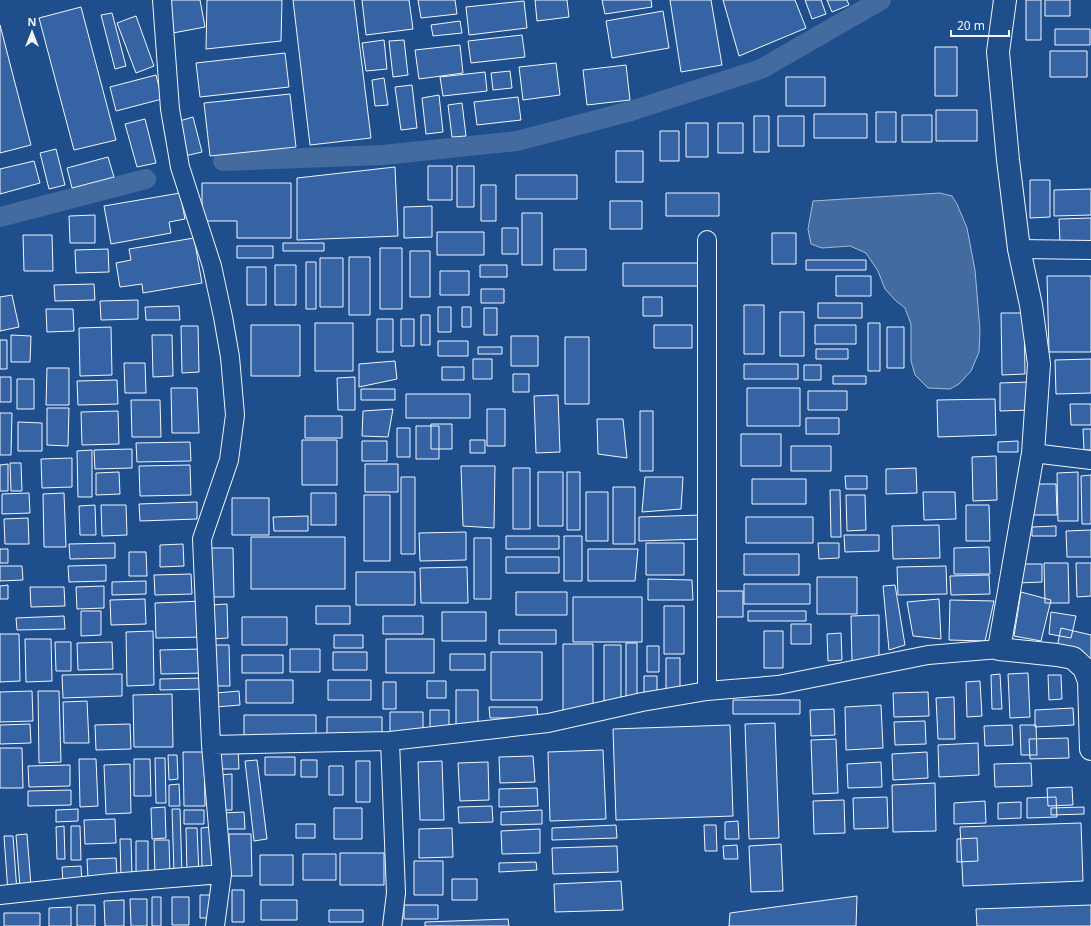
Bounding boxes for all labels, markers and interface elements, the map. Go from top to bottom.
north arrow [12,12,52,52]
scale bar [951,12,1009,38]
text: N [28,14,36,29]
text: 20 m [957,17,985,34]

